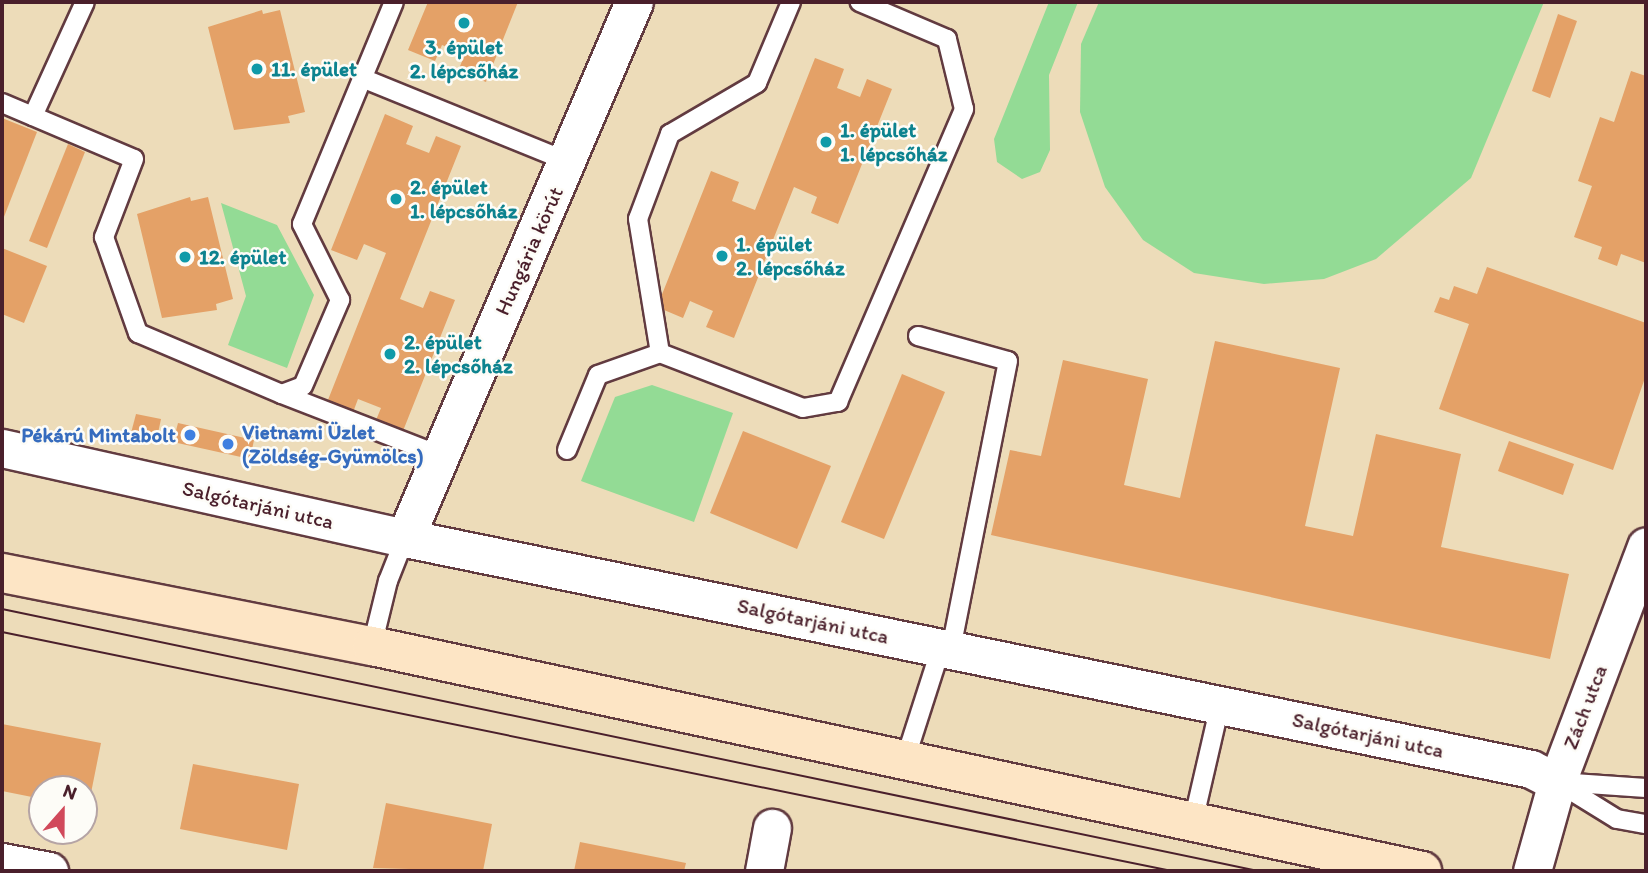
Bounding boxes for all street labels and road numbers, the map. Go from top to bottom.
street label: Hungária körút [489,183,569,319]
street label: Salgótarjáni utca [180,475,336,535]
street label: Salgótarjáni utca [735,593,891,649]
street label: Zách utca [1558,662,1612,752]
street label: Salgótarjáni utca [1290,707,1446,763]

